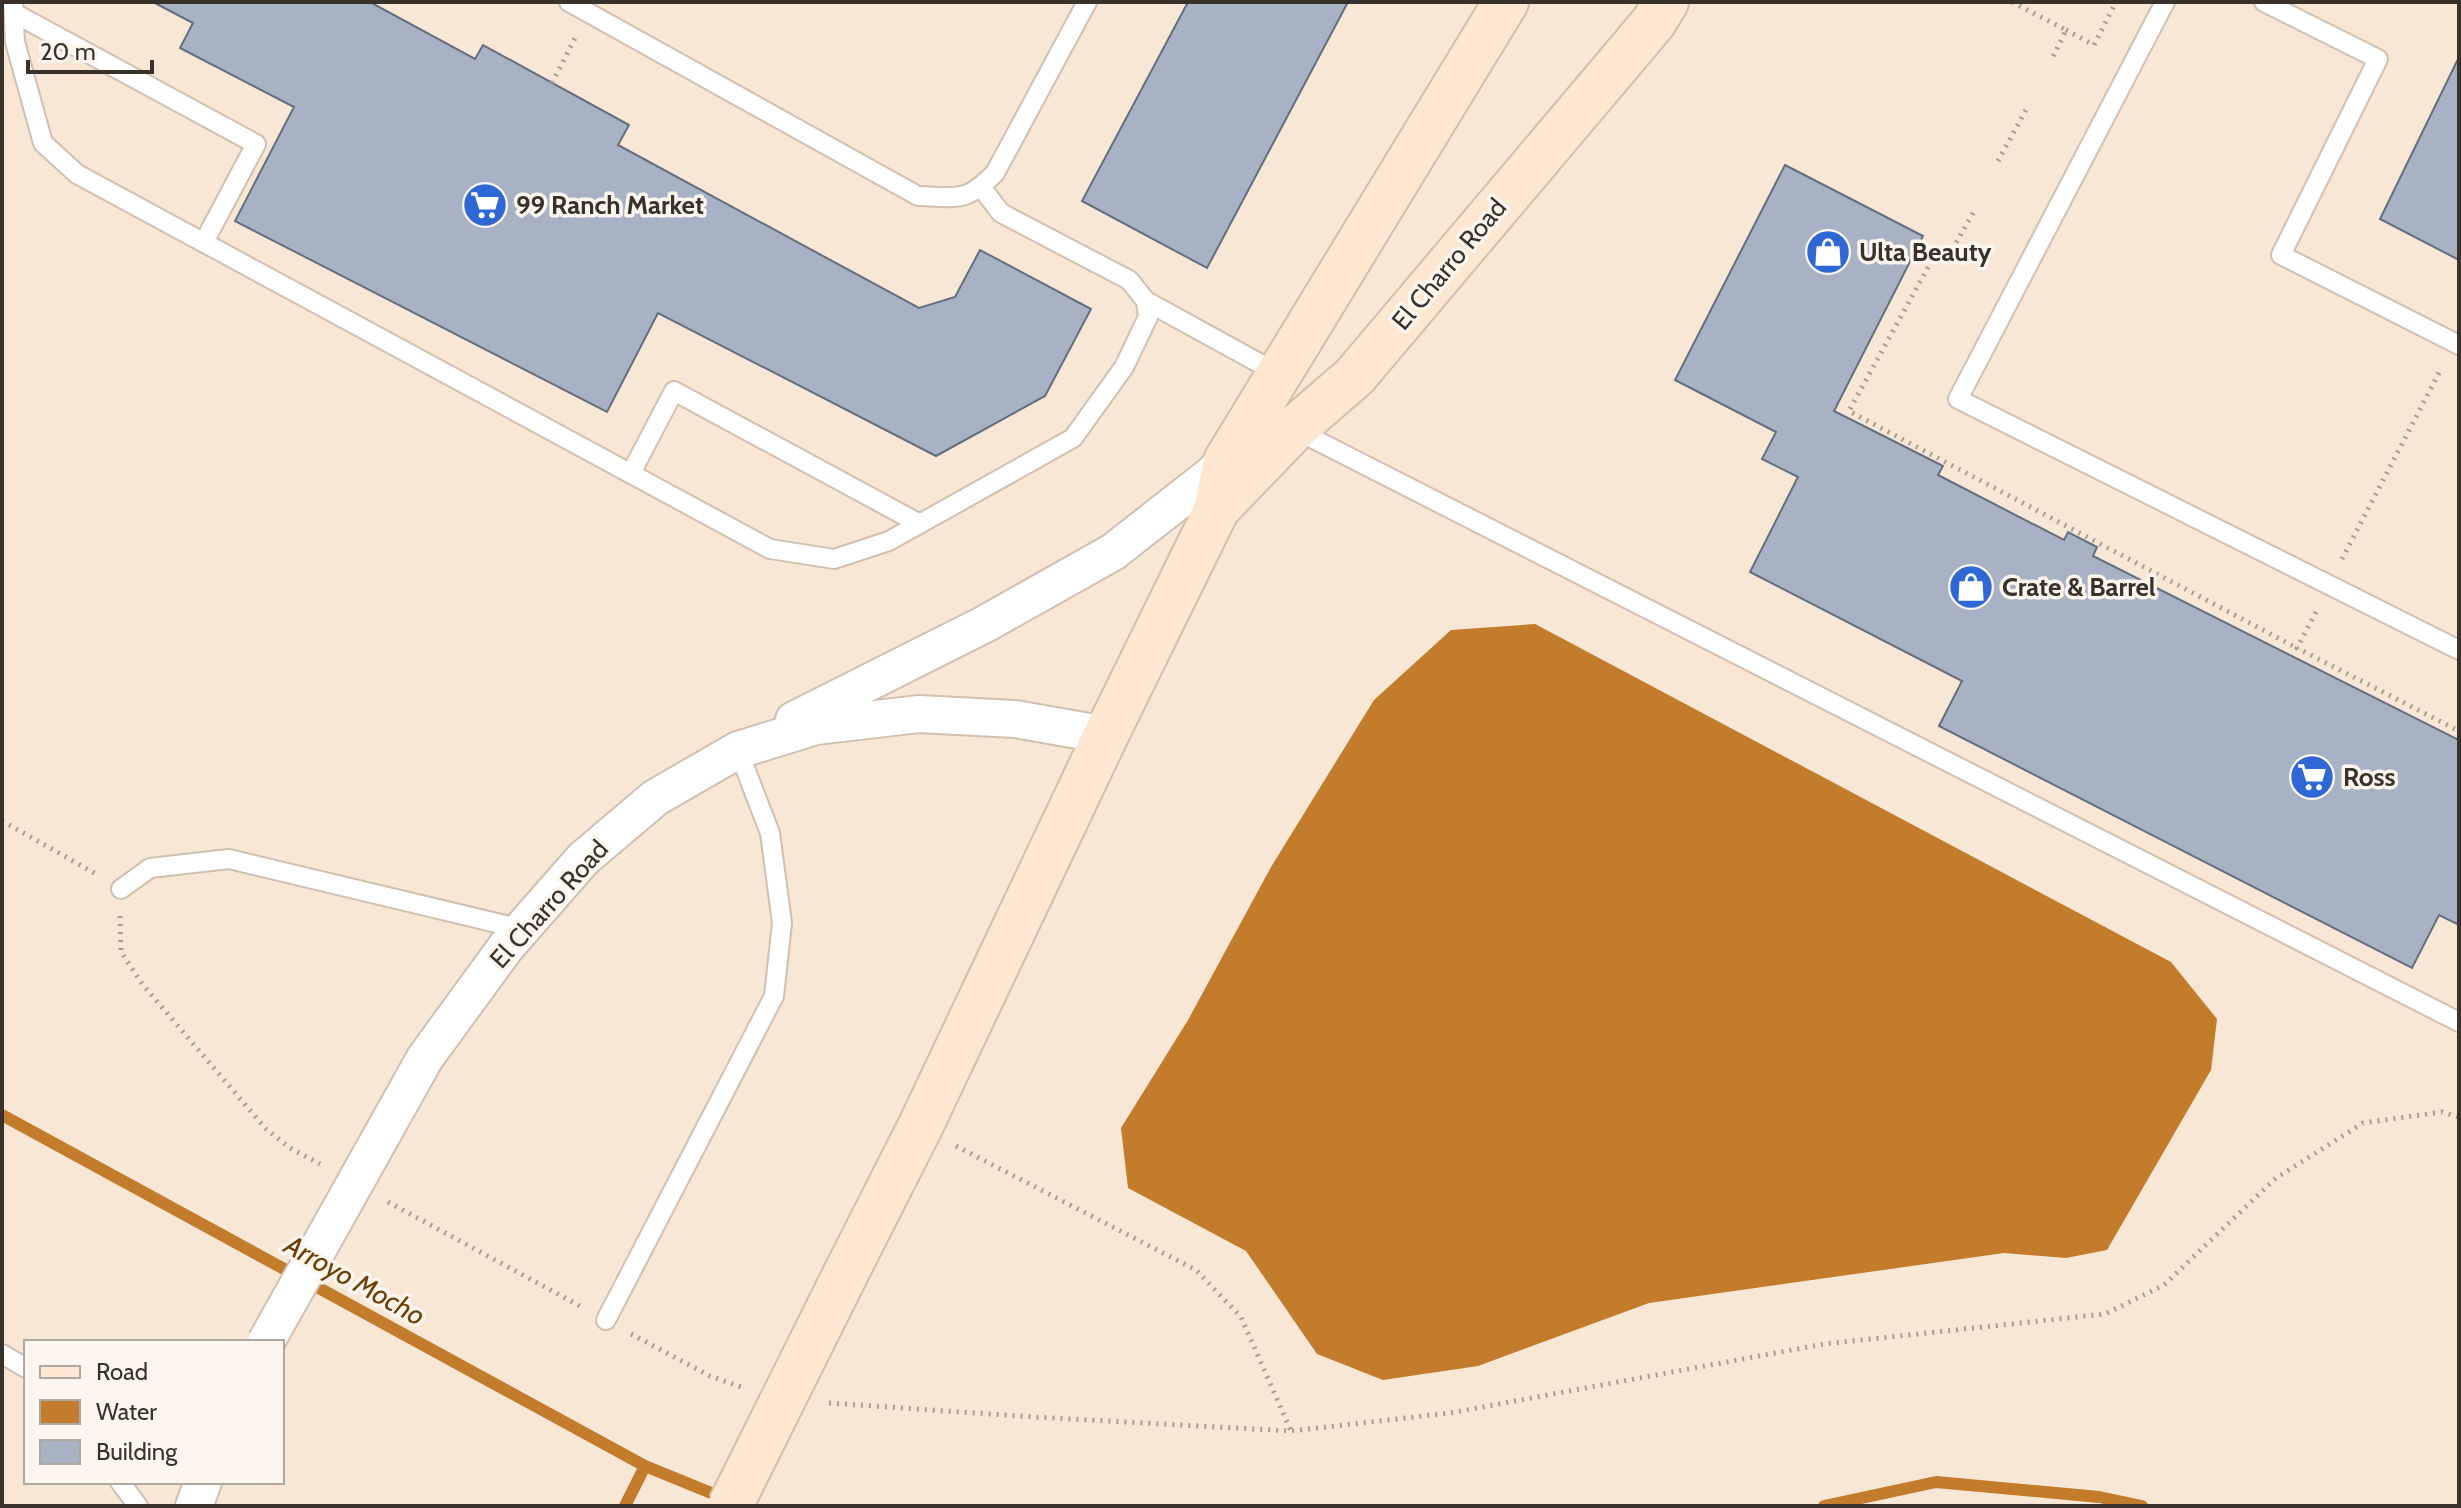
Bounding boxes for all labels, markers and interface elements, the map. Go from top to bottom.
scale bar [28,24,152,74]
text: 20 m [40,37,96,66]
supermarket icon: 99 Ranch Market [461,181,509,229]
place label: 99 Ranch Market [516,189,704,221]
street label: El Charro Road [1385,192,1513,336]
shop icon: Ulta Beauty [1804,228,1852,276]
place label: Ulta Beauty [1859,236,1992,268]
shop icon: Crate & Barrel [1947,563,1995,611]
place label: Crate & Barrel [2002,571,2156,603]
supermarket icon: Ross [2288,753,2336,801]
place label: Ross [2343,761,2396,793]
street label: El Charro Road [483,833,615,975]
water label: Arroyo Mocho [277,1227,431,1332]
legend [24,1340,284,1484]
text: Road [96,1357,148,1386]
text: Water [96,1397,157,1426]
text: Building [96,1437,178,1466]

